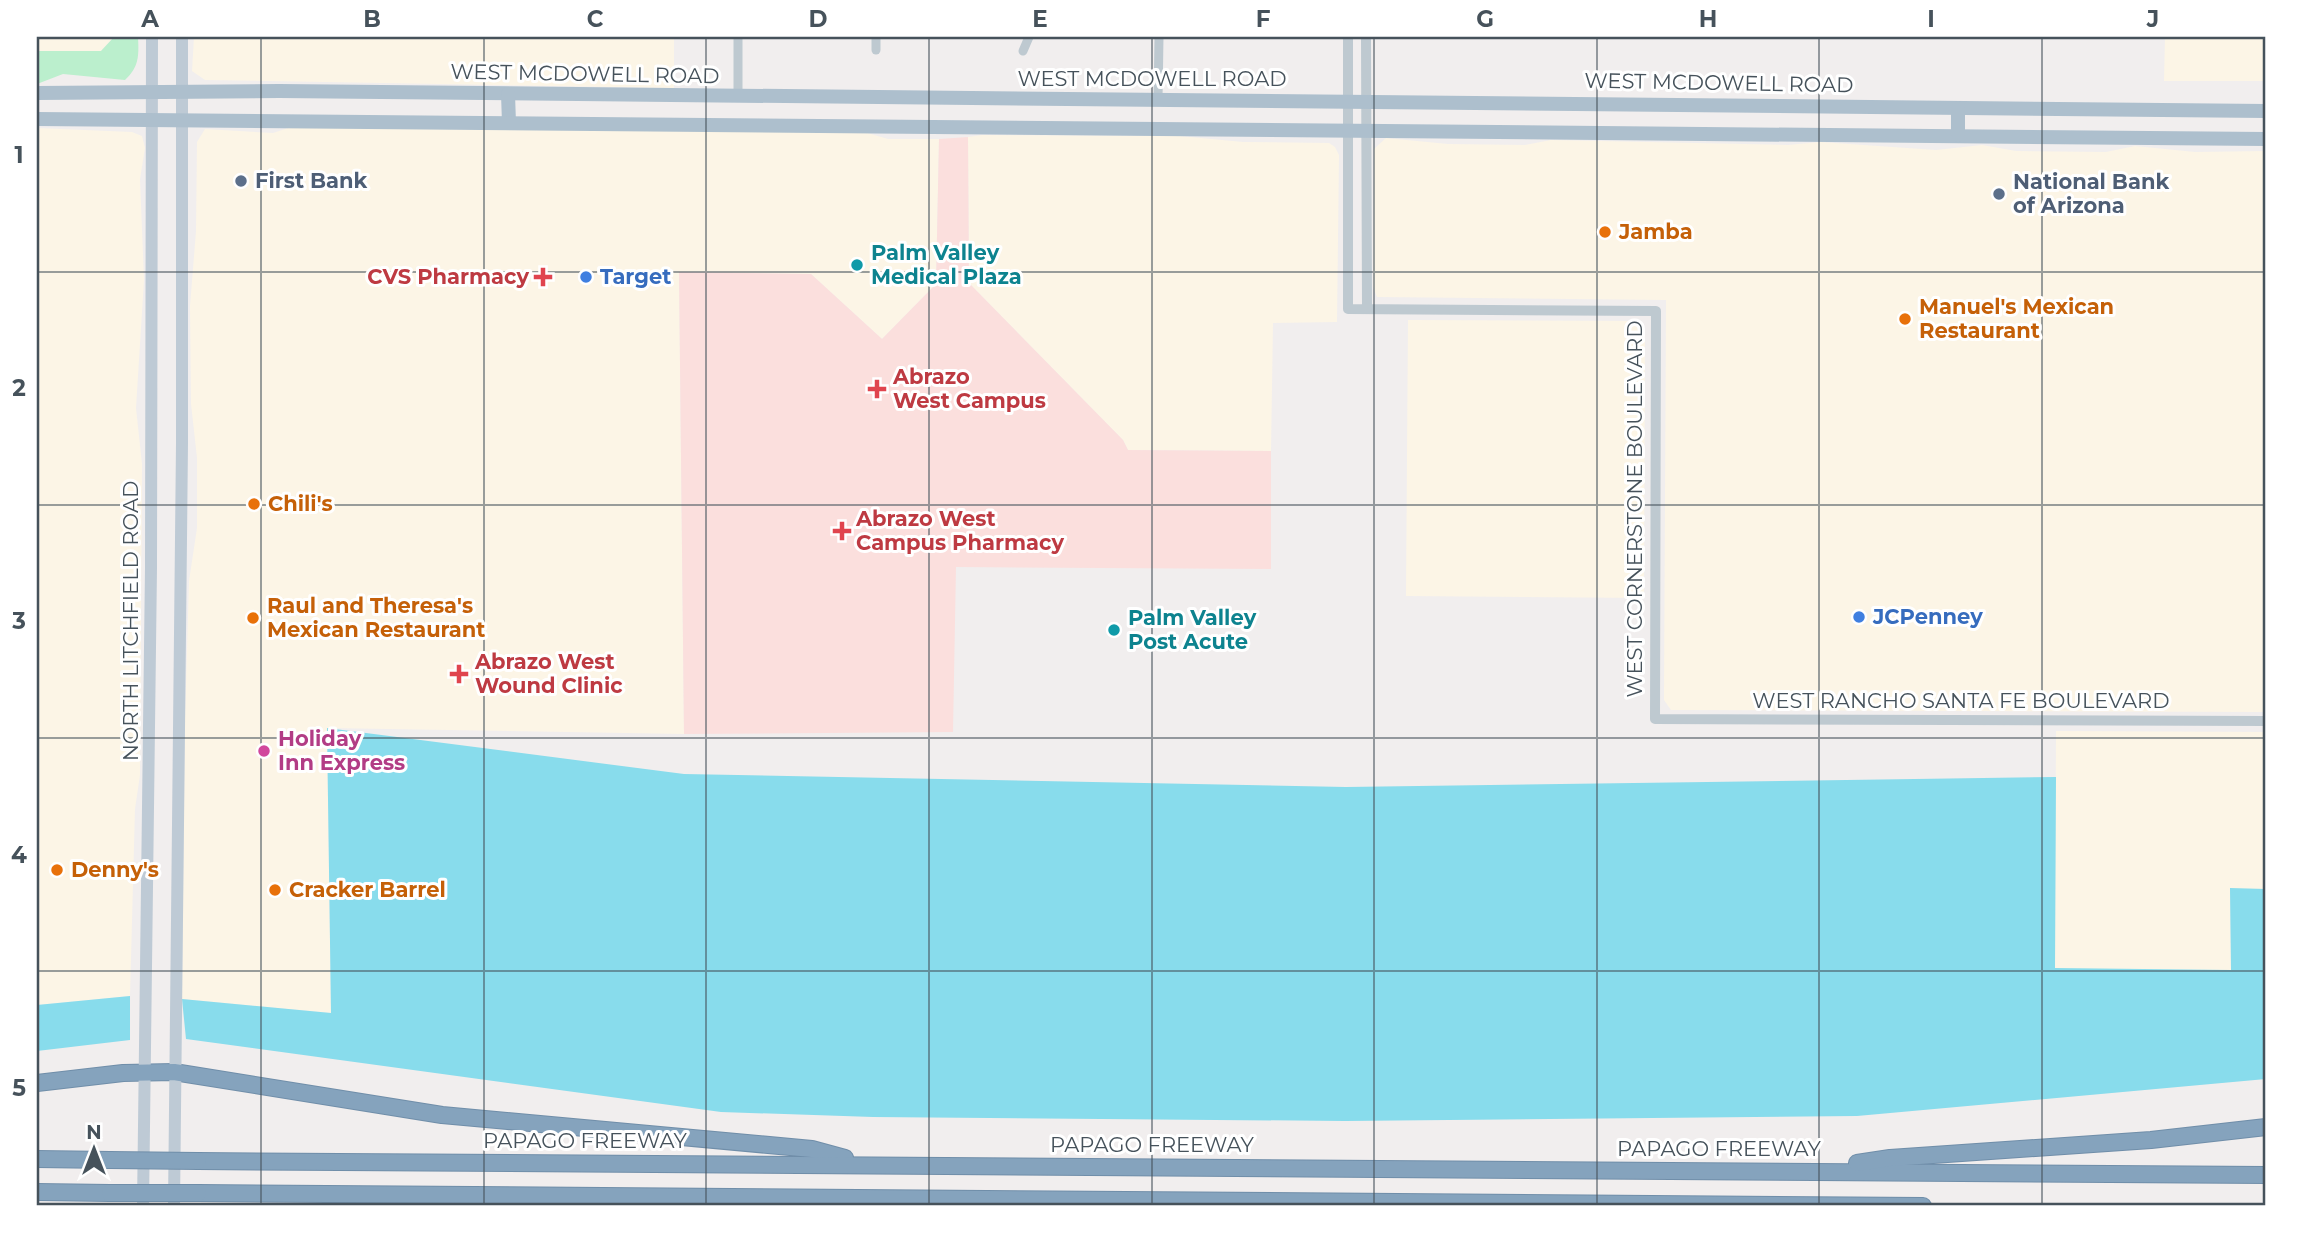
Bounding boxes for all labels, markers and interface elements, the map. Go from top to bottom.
text: A [140,5,159,33]
text: B [363,5,381,33]
text: C [587,5,604,33]
text: D [809,5,828,33]
text: E [1032,5,1048,33]
text: F [1256,5,1271,33]
text: G [1476,5,1494,33]
text: H [1699,5,1717,33]
text: I [1927,5,1935,33]
text: J [2146,5,2159,33]
street label: WEST MCDOWELL ROAD [450,59,720,88]
street label: WEST MCDOWELL ROAD [1017,66,1287,91]
street label: WEST MCDOWELL ROAD [1584,68,1854,97]
text: 1 [14,141,24,169]
place label: First Bank [255,168,368,193]
place label: National Bank of Arizona [2013,169,2169,218]
marker: First Bank [233,173,249,189]
marker: National Bank of Arizona [1991,186,2007,202]
place label: Jamba [1618,219,1693,244]
marker: Jamba [1597,224,1613,240]
place label: Palm Valley Medical Plaza [871,240,1022,289]
marker: Palm Valley Medical Plaza [849,257,865,273]
place label: CVS Pharmacy [367,264,529,289]
place label: Target [600,264,671,289]
marker: CVS Pharmacy [535,269,551,285]
marker: Target [578,269,594,285]
place label: Manuel's Mexican Restaurant [1919,294,2114,343]
marker: Manuel's Mexican Restaurant [1897,311,1913,327]
street label: WEST CORNERSTONE BOULEVARD [1622,320,1647,698]
place label: Abrazo West Campus [892,364,1046,413]
text: 2 [12,374,26,402]
marker: Abrazo West Campus [867,379,887,399]
street label: NORTH LITCHFIELD ROAD [118,481,143,761]
place label: Chili's [268,491,333,516]
marker: Chili's [246,496,262,512]
place label: Abrazo West Campus Pharmacy [855,506,1064,555]
marker: Abrazo West Campus Pharmacy [834,523,850,539]
place label: Raul and Theresa's Mexican Restaurant [267,593,485,642]
place label: JCPenney [1872,604,1983,629]
place label: Palm Valley Post Acute [1128,605,1257,654]
text: 3 [11,607,26,635]
marker: JCPenney [1851,609,1867,625]
marker: Raul and Theresa's Mexican Restaurant [245,610,261,626]
marker: Palm Valley Post Acute [1106,622,1122,638]
place label: Abrazo West Wound Clinic [474,649,623,698]
marker: Abrazo West Wound Clinic [449,664,469,684]
street label: WEST RANCHO SANTA FE BOULEVARD [1752,688,2170,713]
place label: Holiday Inn Express [278,726,405,775]
marker: Holiday Inn Express [256,743,272,759]
text: 4 [11,841,27,869]
place label: Denny's [71,857,159,882]
marker: Denny's [49,862,65,878]
place label: Cracker Barrel [289,877,446,902]
marker: Cracker Barrel [267,882,283,898]
text: 5 [12,1074,26,1102]
north arrow [60,1114,130,1184]
text: N [86,1121,102,1144]
street label: PAPAGO FREEWAY [483,1128,688,1153]
street label: PAPAGO FREEWAY [1050,1132,1255,1157]
street label: PAPAGO FREEWAY [1617,1136,1822,1161]

